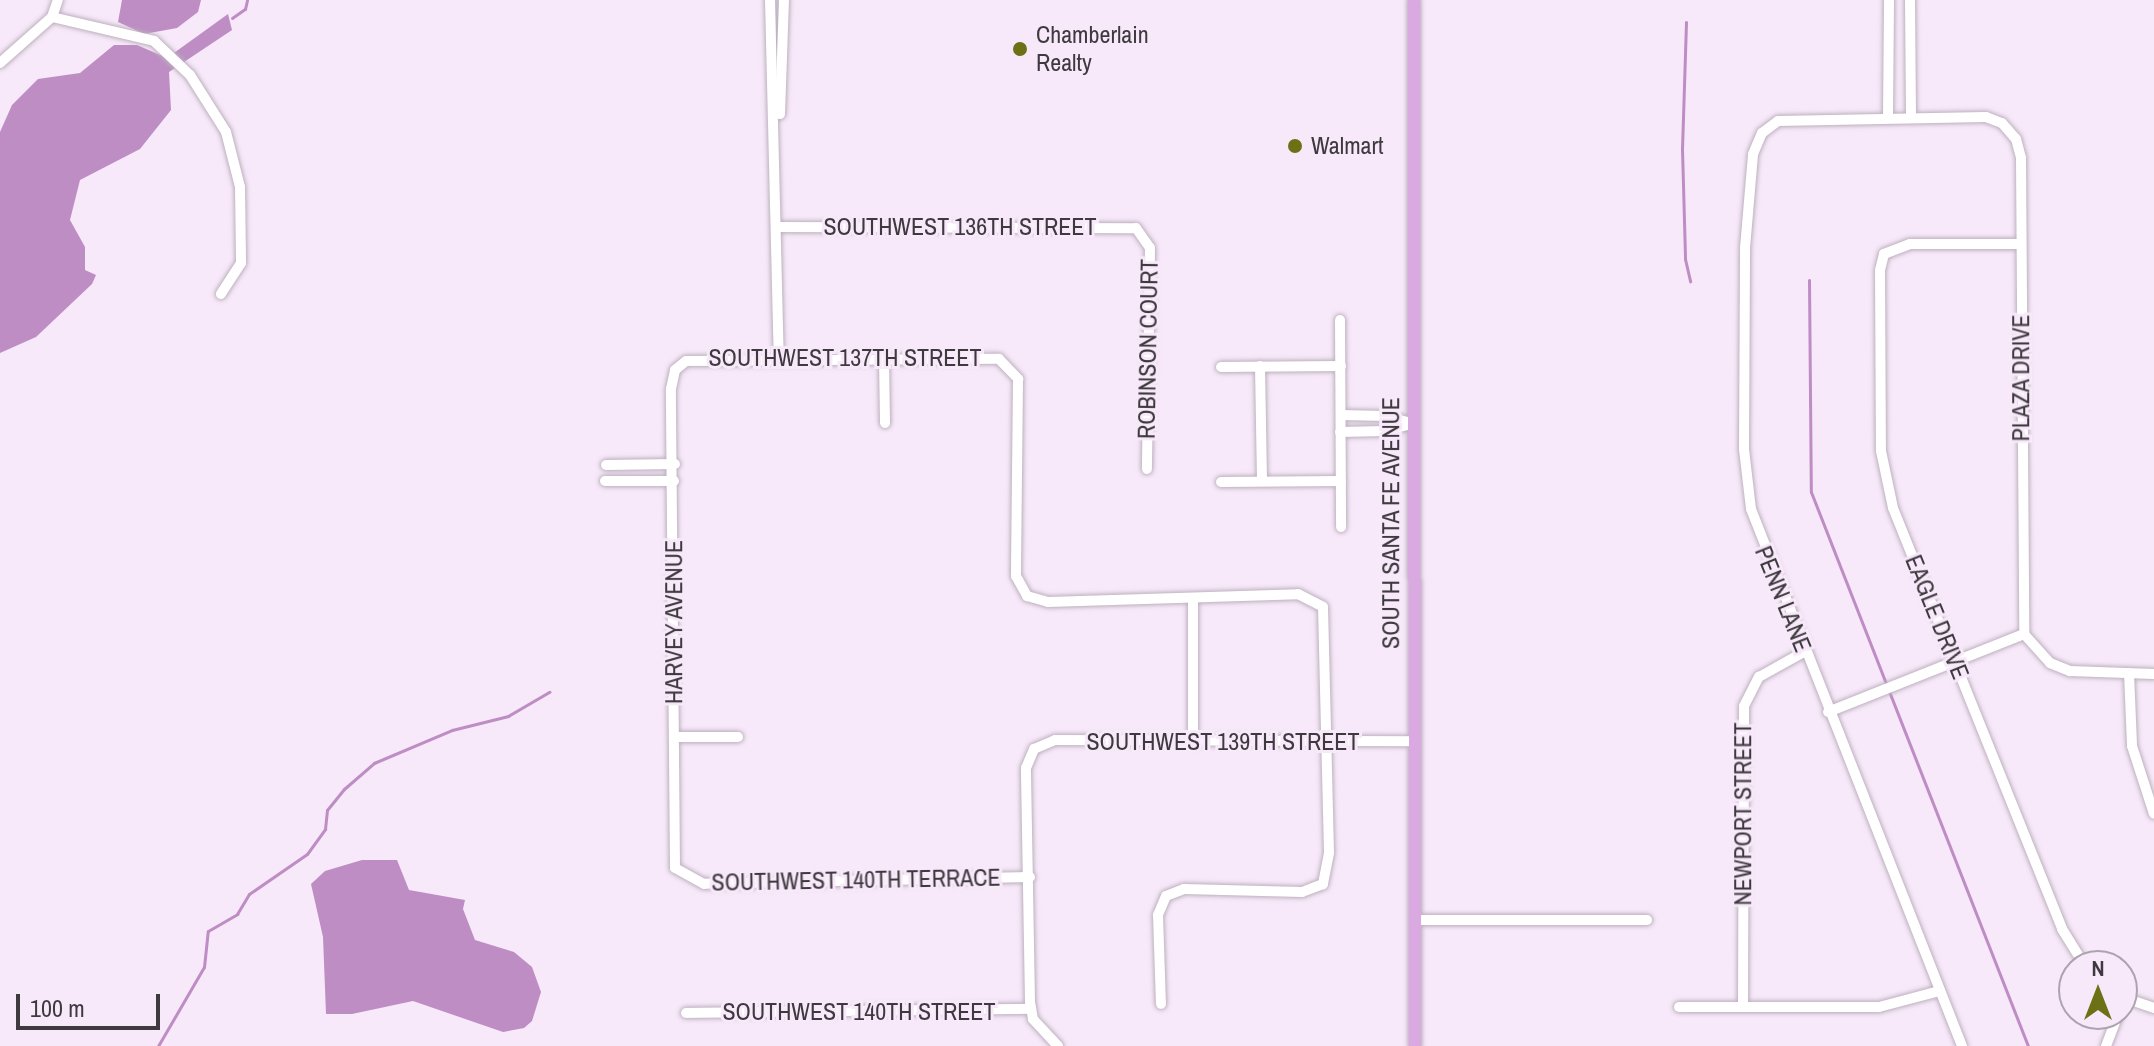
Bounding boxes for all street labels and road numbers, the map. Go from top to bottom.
street label: SOUTHWEST 136TH STREET [823,213,1097,241]
street label: ROBINSON COURT [1132,259,1164,439]
street label: PLAZA DRIVE [2007,314,2035,442]
street label: SOUTHWEST 137TH STREET [708,344,982,372]
street label: SOUTH SANTA FE AVENUE [1377,396,1405,650]
street label: HARVEY AVENUE [660,539,688,705]
street label: PENN LANE [1749,542,1817,656]
street label: EAGLE DRIVE [1899,551,1975,683]
street label: NEWPORT STREET [1729,722,1757,906]
street label: SOUTHWEST 139TH STREET [1086,728,1360,756]
street label: SOUTHWEST 140TH TERRACE [711,863,1001,897]
street label: SOUTHWEST 140TH STREET [722,998,996,1026]

